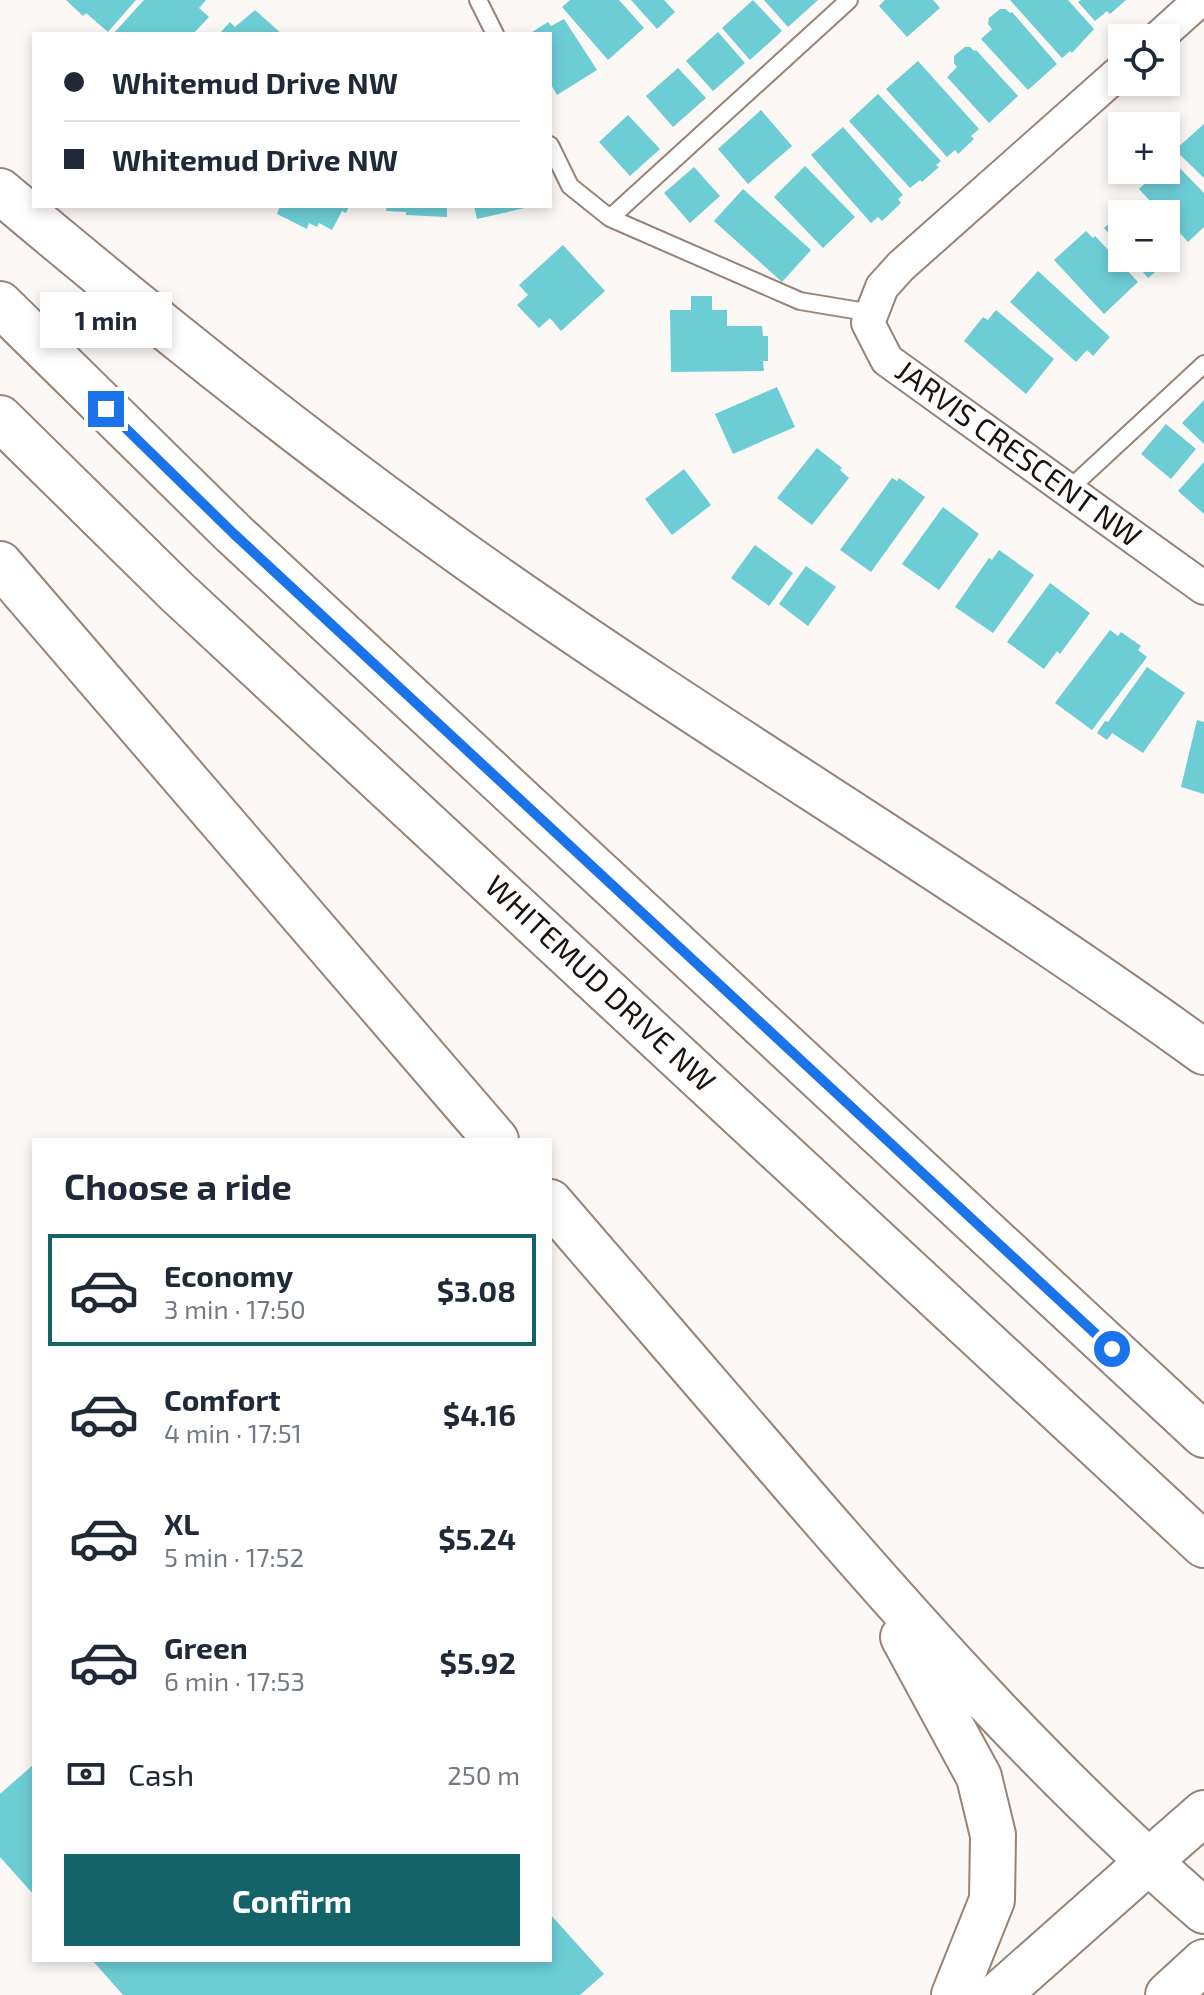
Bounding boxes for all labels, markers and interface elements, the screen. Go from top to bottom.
map controls [1108,24,1180,272]
button: locate [1108,24,1180,96]
text: Whitemud Drive NW [112,64,398,100]
button: + [1108,112,1180,184]
text: Whitemud Drive NW [112,141,398,177]
button: − [1108,200,1180,272]
callout: 1 min [40,293,172,349]
text: 1 min [75,304,137,335]
street label: JARVIS CRESCENT NW [890,351,1149,553]
route end [88,391,124,427]
street label: WHITEMUD DRIVE NW [479,867,724,1098]
text: Choose a ride [64,1164,292,1207]
icon: car [68,1254,140,1326]
text: Economy [164,1257,293,1293]
text: $3.08 [437,1272,516,1308]
text: 3 min · 17:50 [164,1293,306,1324]
route start [1094,1331,1130,1367]
icon: car [68,1378,140,1450]
text: Comfort [164,1381,281,1417]
text: $4.16 [443,1396,516,1432]
text: 4 min · 17:51 [164,1417,302,1448]
icon: car [68,1502,140,1574]
text: XL [164,1505,199,1541]
text: $5.24 [438,1520,516,1556]
text: 5 min · 17:52 [164,1541,304,1572]
icon: car [68,1626,140,1698]
text: Green [164,1629,248,1665]
text: $5.92 [440,1644,516,1680]
text: 6 min · 17:53 [164,1665,305,1696]
icon: cash [64,1752,108,1796]
text: Cash [128,1756,194,1792]
text: 250 m [447,1759,520,1790]
button: Confirm [64,1854,520,1946]

